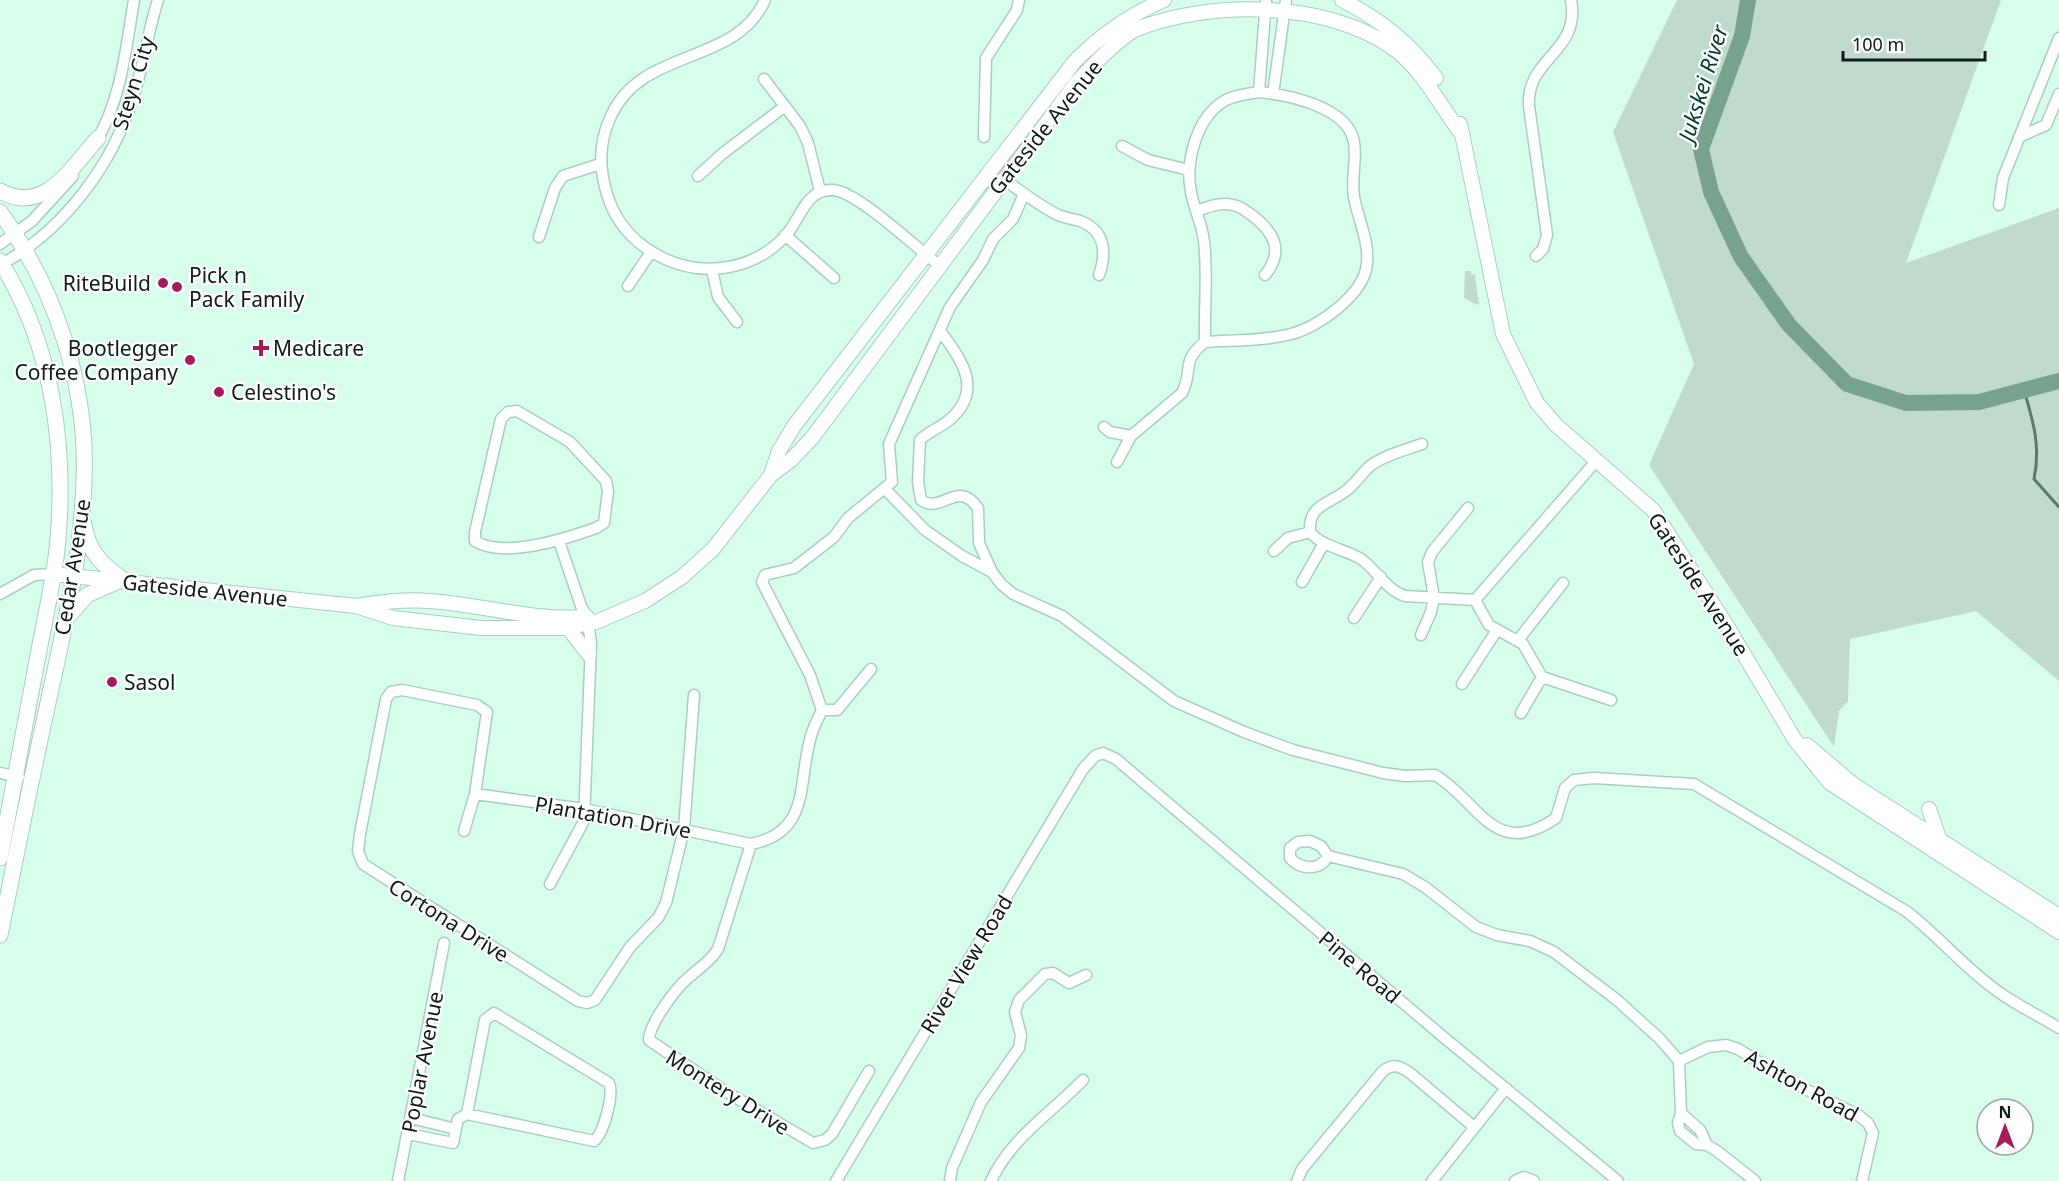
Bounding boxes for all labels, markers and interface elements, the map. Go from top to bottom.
water label: Jukskei River [1669,20,1734,149]
scale bar [1843,24,1986,62]
street label: Steyn City [105,32,161,133]
text: 100 m [1852,32,1904,56]
street label: Gateside Avenue [982,54,1108,200]
place label: Pick n Pack Family [189,261,304,313]
place label: RiteBuild [63,269,151,297]
marker: RiteBuild [156,276,170,290]
marker: Pick n Pack Family [170,280,184,294]
place label: Bootlegger Coffee Company [14,334,178,386]
place label: Medicare [273,334,364,362]
marker: Medicare [254,341,268,355]
marker: Bootlegger Coffee Company [183,353,197,367]
place label: Celestino's [231,378,336,406]
marker: Celestino's [212,385,226,399]
street label: Cedar Avenue [47,497,97,637]
street label: Gateside Avenue [1642,507,1756,661]
street label: Gateside Avenue [121,567,289,613]
place label: Sasol [124,668,176,696]
marker: Sasol [105,675,119,689]
street label: Plantation Drive [533,789,693,845]
street label: Cortona Drive [383,872,515,968]
street label: River View Road [914,890,1018,1038]
street label: Pine Road [1313,924,1407,1010]
street label: Poplar Avenue [395,989,449,1135]
street label: Ashton Road [1740,1042,1864,1128]
street label: Montery Drive [661,1043,795,1141]
north arrow [1975,1097,2035,1157]
text: N [1998,1101,2012,1123]

